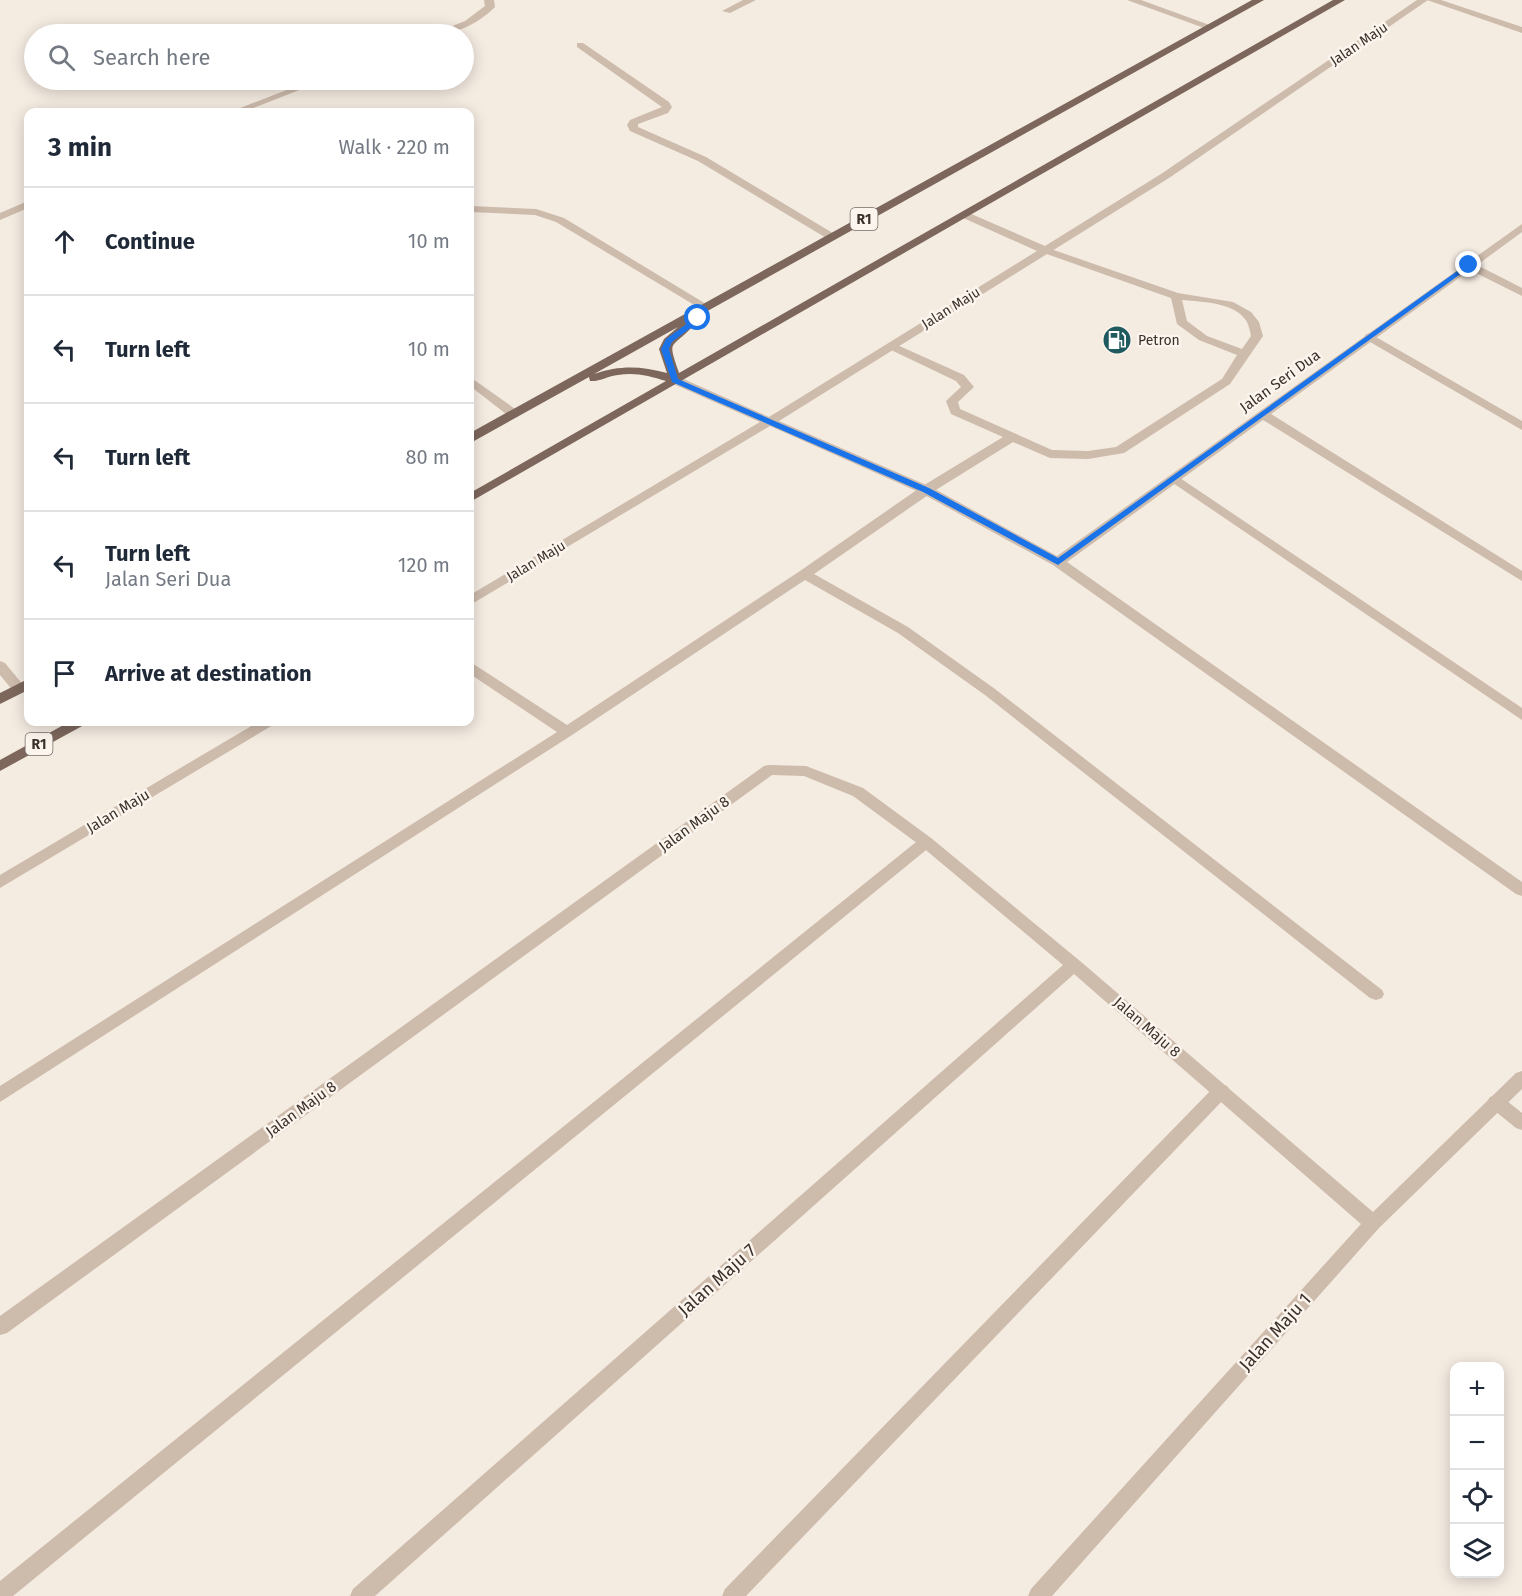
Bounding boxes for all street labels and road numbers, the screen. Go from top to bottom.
street label: Jalan Maju [1327,19,1391,69]
road number: R1 [850,208,878,230]
street label: Jalan Maju [919,283,983,333]
street label: Jalan Seri Dua [1236,346,1324,416]
street label: Jalan Maju [503,537,569,585]
road number: R1 [26,733,52,755]
street label: Jalan Maju [83,785,153,837]
street label: Jalan Maju 8 [655,792,733,856]
street label: Jalan Maju 8 [1110,993,1184,1061]
street label: Jalan Maju 8 [262,1077,340,1141]
street label: Jalan Maju 7 [673,1239,761,1321]
street label: Jalan Maju 1 [1234,1289,1316,1375]

